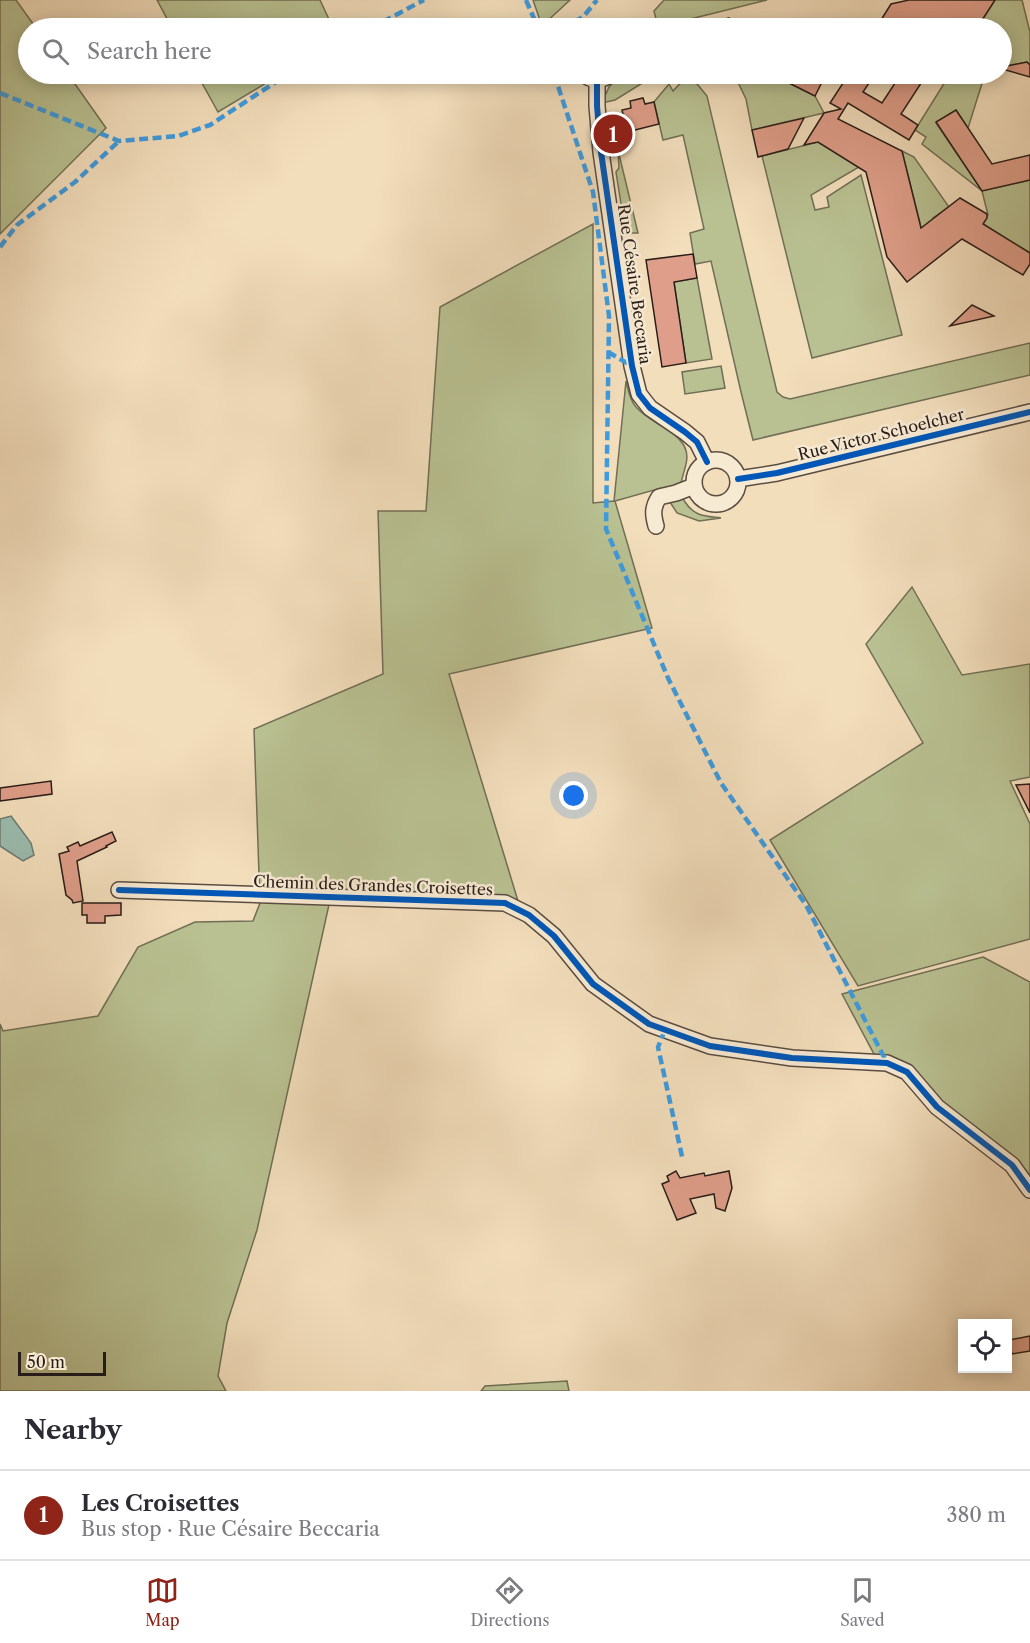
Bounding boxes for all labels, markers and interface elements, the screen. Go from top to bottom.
search box [18,18,1012,84]
icon: search [39,35,72,68]
text: Search here [87,38,212,65]
pin: 1 [594,112,632,156]
street label: Rue Césaire Beccaria [614,203,656,366]
street label: Rue Victor Schoelcher [796,404,967,464]
your location [559,781,588,810]
street label: Chemin des Grandes Croisettes [253,871,493,899]
map controls [958,1319,1012,1373]
button: locate [958,1319,1012,1373]
scale bar [18,1349,106,1376]
text: 50 m [27,1352,65,1372]
text: Nearby [24,1414,122,1446]
text: Les Croisettes [81,1490,240,1517]
text: 1 [39,1503,48,1527]
text: 380 m [947,1503,1006,1527]
text: Bus stop · Rue Césaire Beccaria [81,1517,380,1541]
tab: Map [145,1574,180,1630]
tab: Directions [470,1574,549,1630]
tab: Saved [840,1574,885,1630]

